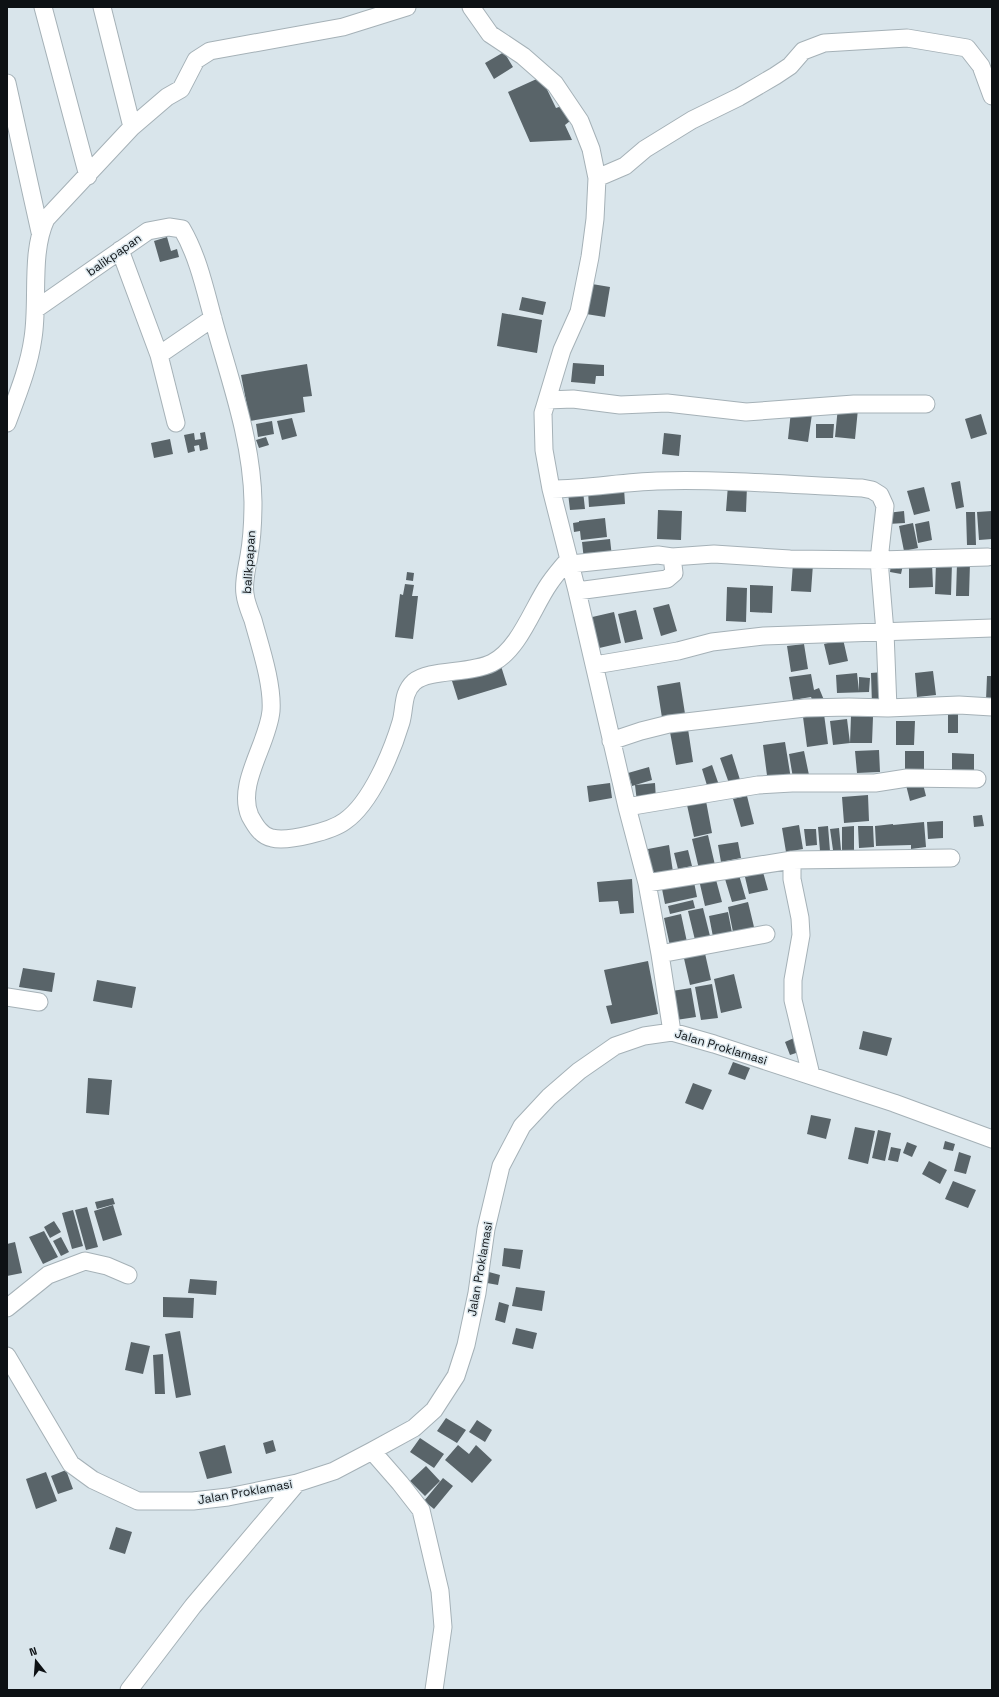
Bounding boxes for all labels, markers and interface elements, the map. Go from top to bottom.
street label: balikpapan [83,230,145,280]
street label: balikpapan [239,530,259,594]
street label: Jalan Proklamasi [673,1025,769,1069]
street label: Jalan Proklamasi [464,1220,496,1317]
street label: Jalan Proklamasi [197,1476,294,1508]
north arrow [16,1641,56,1681]
text: N [28,1644,39,1659]

